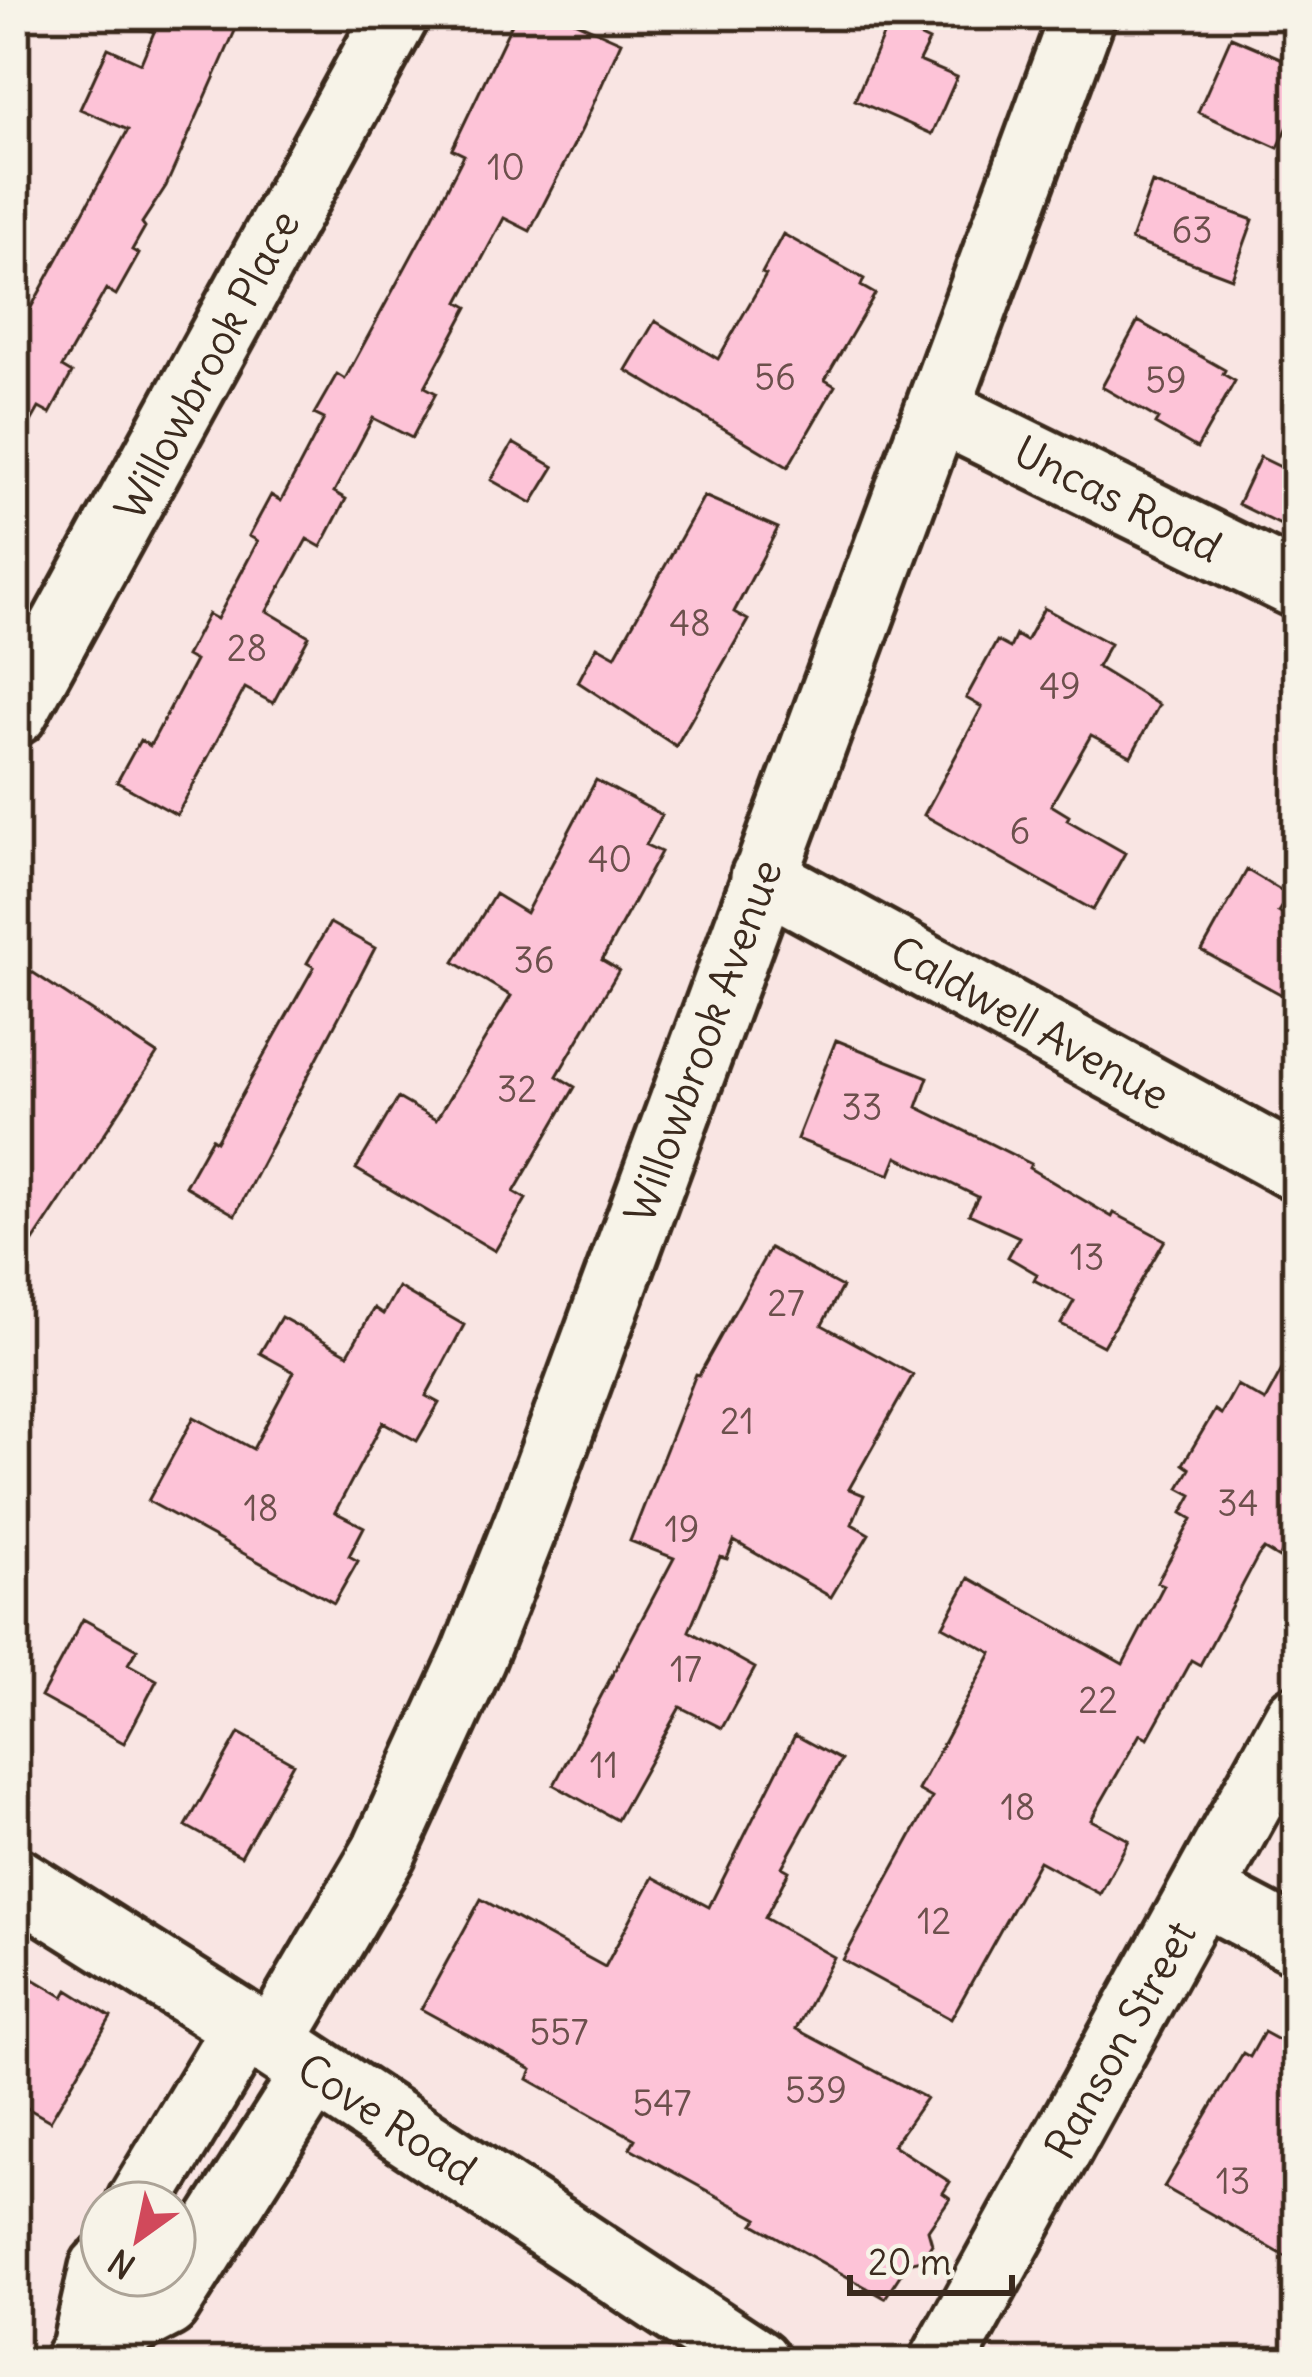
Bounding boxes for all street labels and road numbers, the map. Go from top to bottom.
street label: Willowbrook Place [103,201,311,529]
street label: Uncas Road [1006,425,1230,573]
street label: Willowbrook Avenue [613,852,793,1230]
street label: Caldwell Avenue [882,925,1178,1121]
street label: Ranson Street [1033,1912,1207,2168]
street label: Cove Road [288,2042,486,2196]

